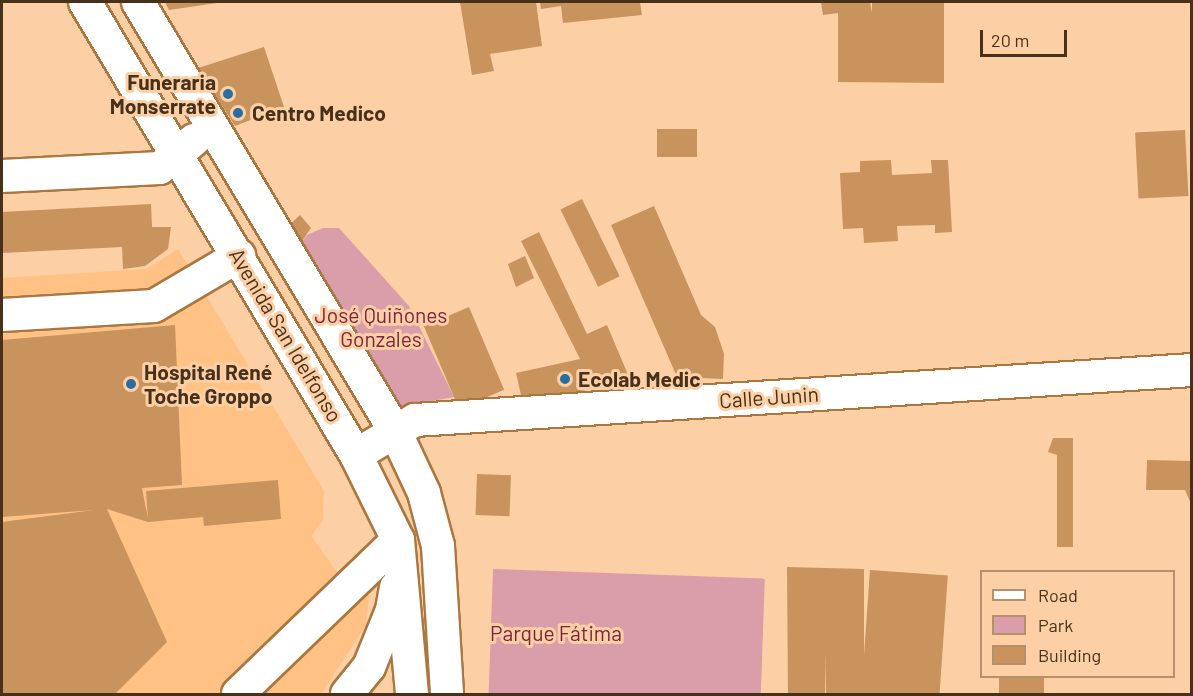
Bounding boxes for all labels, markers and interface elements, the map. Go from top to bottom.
scale bar [983,18,1070,56]
text: 20 m [991,29,1029,51]
place label: Funeraria Monserrate [110,69,216,119]
marker: Funeraria Monserrate [221,87,235,101]
place label: Centro Medico [252,100,386,126]
marker: Centro Medico [229,104,247,122]
street label: Avenida San Idelfonso [224,244,348,426]
park label: José Quiñones Gonzales [315,302,447,352]
place label: Hospital René Toche Groppo [144,359,272,409]
place label: Ecolab Medic [578,366,700,392]
marker: Ecolab Medic [556,370,574,388]
marker: Hospital René Toche Groppo [122,375,140,393]
street label: Calle Junin [718,381,820,413]
legend [980,570,1175,678]
text: Road [1038,584,1078,606]
text: Park [1038,614,1073,636]
park label: Parque Fátima [490,620,622,646]
text: Building [1038,644,1101,666]

